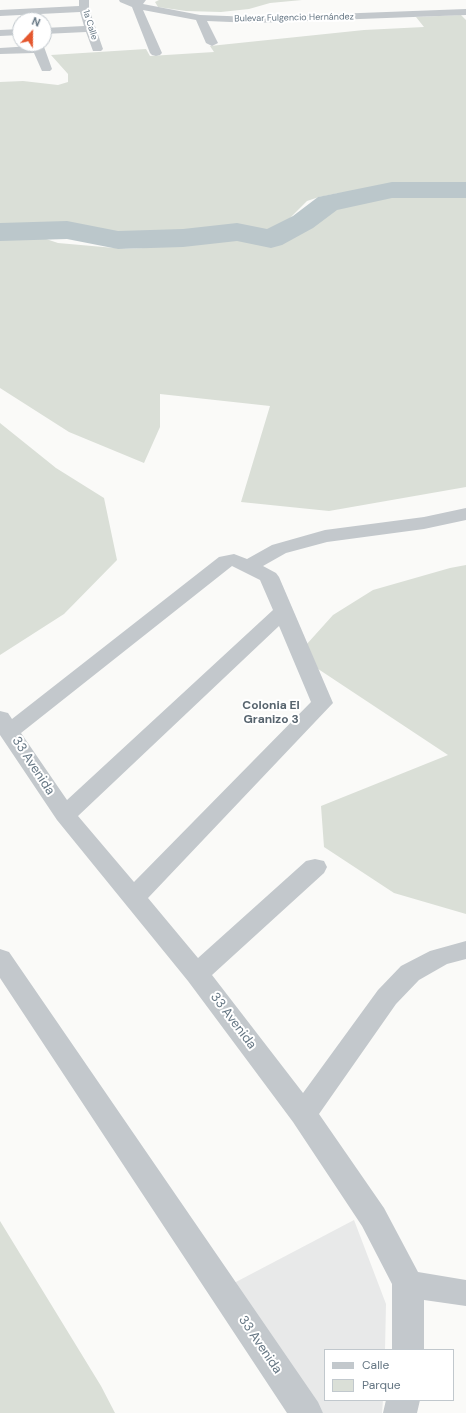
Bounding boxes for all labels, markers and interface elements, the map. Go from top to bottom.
street label: 1a Calle [80,9,100,41]
north arrow [12,12,52,52]
street label: Bulevar Fulgencio Hernández [234,12,354,24]
text: N [30,14,42,30]
district label: Colonia El Granizo 3 [242,699,300,727]
street label: 33 Avenida [8,734,58,798]
street label: 33 Avenida [207,990,259,1052]
street label: 33 Avenida [235,1313,285,1377]
legend [324,1349,454,1401]
text: Calle [362,1357,389,1373]
text: Parque [362,1377,401,1393]

